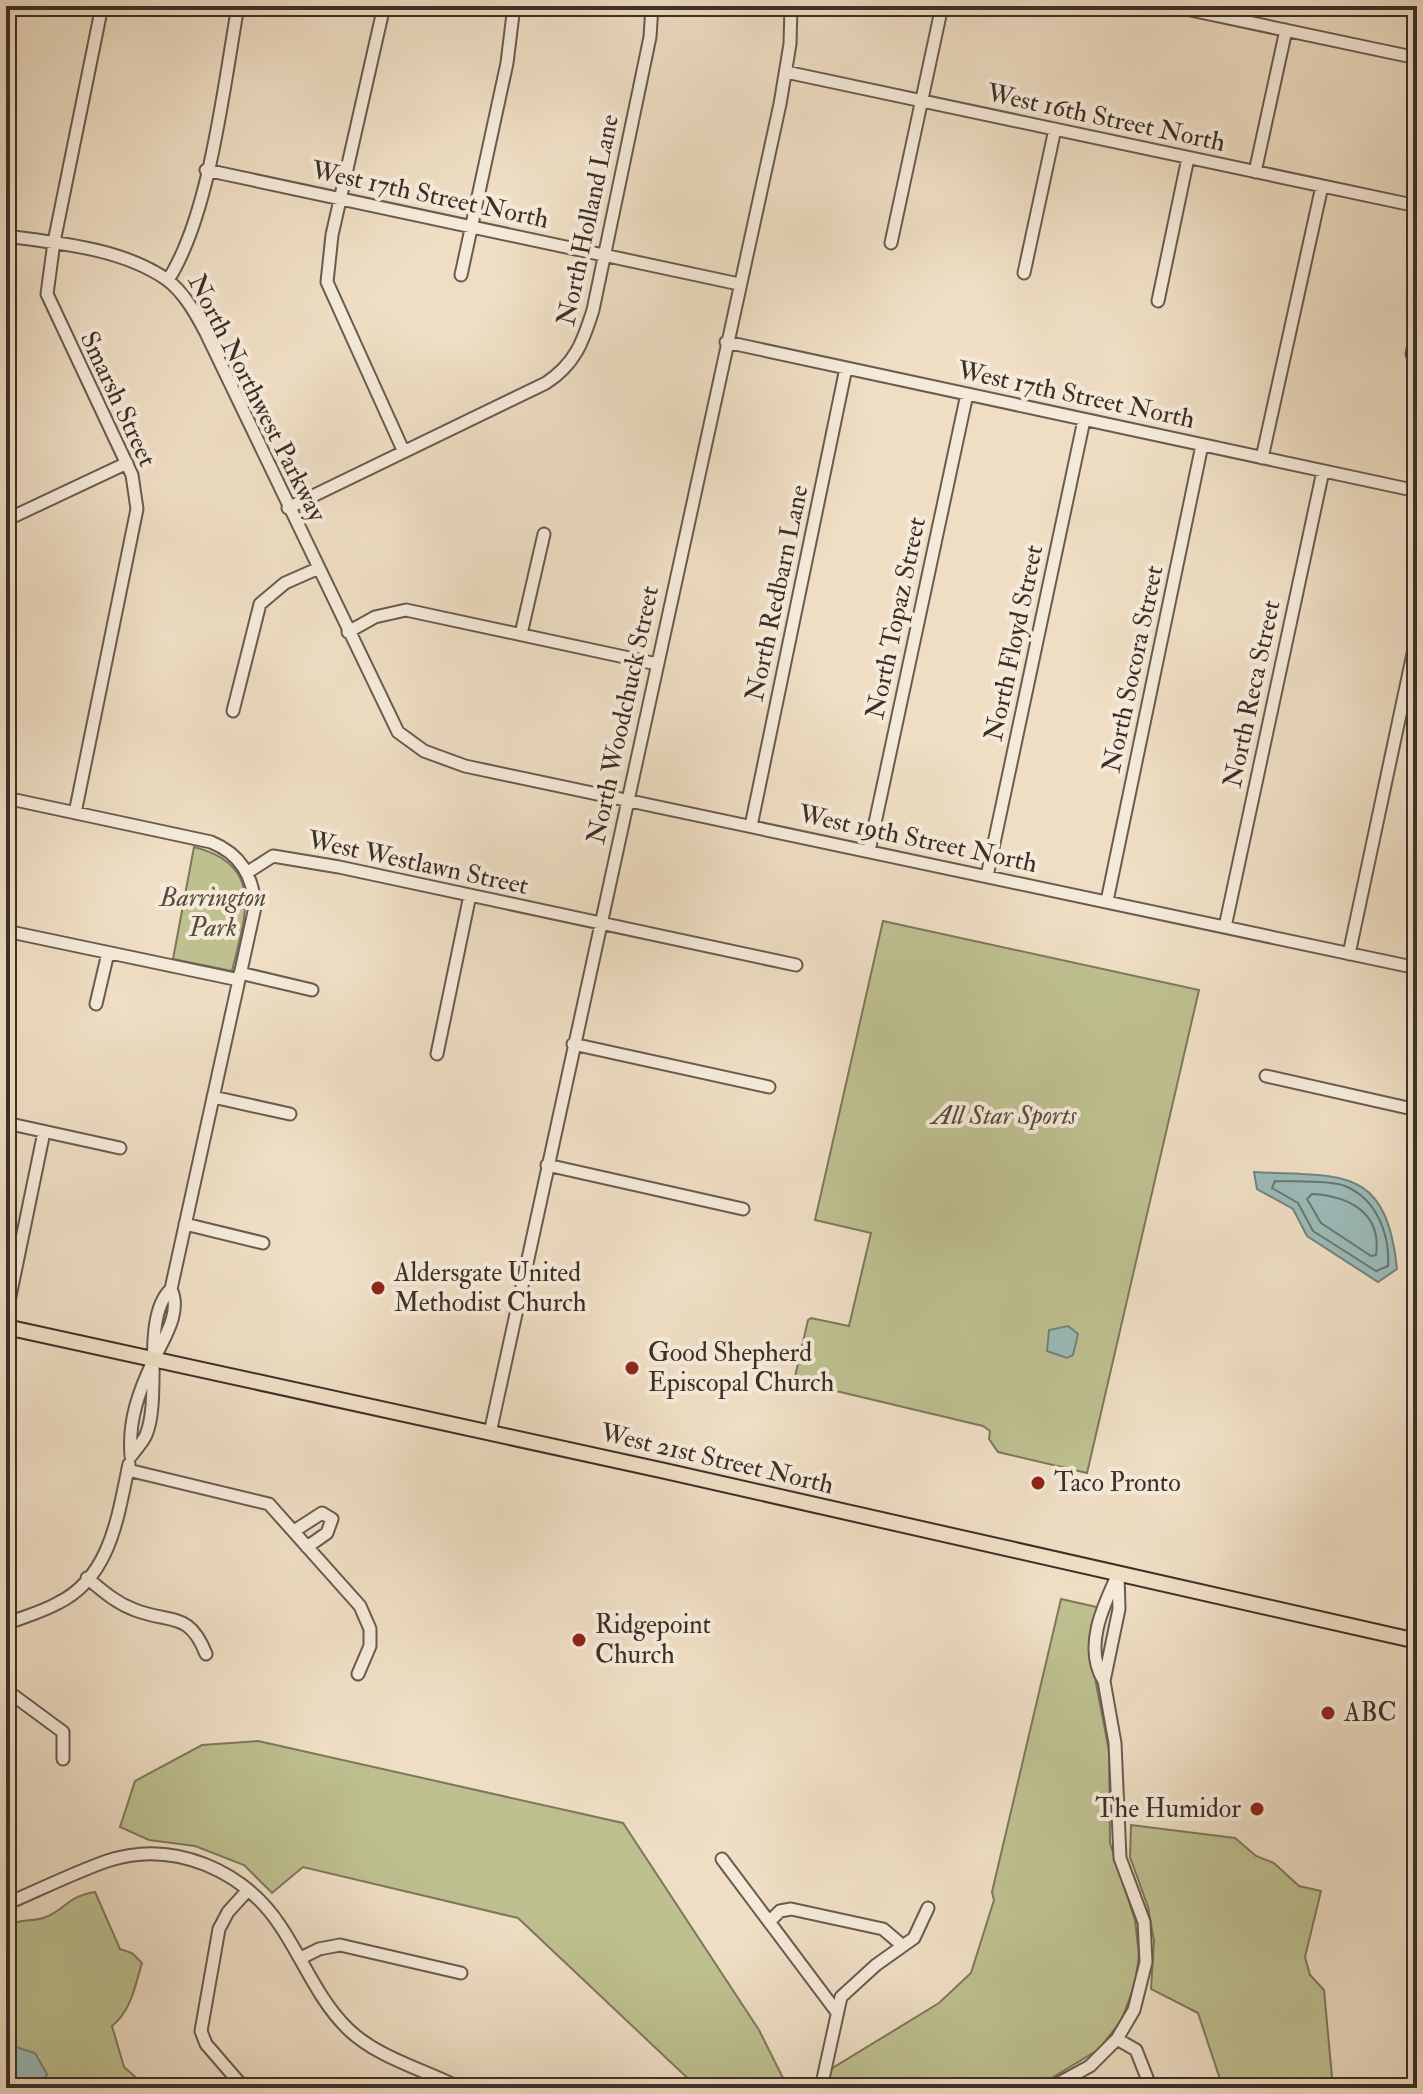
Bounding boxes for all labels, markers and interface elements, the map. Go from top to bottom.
street label: West 16th Street North [983,77,1228,159]
street label: North Holland Lane [550,111,626,329]
street label: West 17th Street North [308,154,552,236]
street label: North Northwest Parkway [181,269,334,528]
street label: Smarsh Street [73,326,163,472]
street label: West 17th Street North [954,354,1198,436]
street label: North Redbarn Lane [738,482,816,704]
street label: North Topaz Street [859,514,934,722]
street label: North Floyd Street [978,542,1050,744]
street label: North Socora Street [1095,563,1171,775]
street label: North Woodchuck Street [580,583,666,847]
street label: North Reca Street [1216,597,1288,791]
street label: West 19th Street North [795,798,1040,880]
street label: West Westlawn Street [304,824,531,902]
park label: Barrington Park [158,882,266,944]
park label: All Star Sports [929,1100,1077,1132]
place label: Aldersgate United Methodist Church [393,1257,587,1319]
marker: Aldersgate United Methodist Church [369,1279,387,1297]
place label: Good Shepherd Episcopal Church [648,1337,834,1400]
marker: Good Shepherd Episcopal Church [623,1359,641,1377]
street label: West 21st Street North [596,1416,837,1501]
place label: Taco Pronto [1054,1467,1181,1499]
marker: Taco Pronto [1029,1474,1047,1492]
place label: Ridgepoint Church [595,1609,711,1671]
marker: Ridgepoint Church [570,1631,588,1649]
place label: ABC [1343,1697,1397,1729]
marker: ABC [1319,1704,1337,1722]
place label: The Humidor [1095,1793,1241,1825]
marker: The Humidor [1248,1800,1266,1818]

